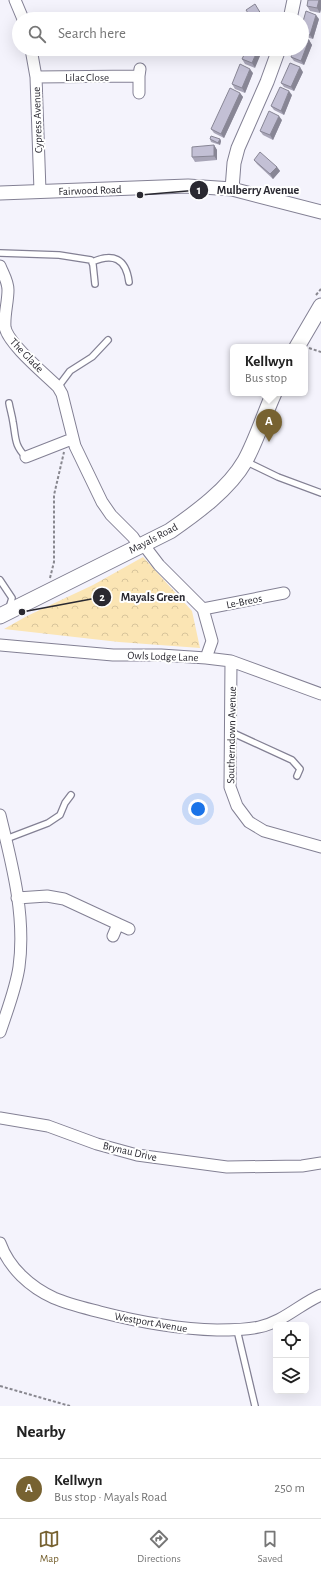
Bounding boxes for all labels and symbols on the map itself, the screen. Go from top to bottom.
street label: Lilac Close [65,72,109,83]
street label: Cypress Avenue [31,87,44,153]
callout: Mulberry Avenue [189,178,307,202]
street label: Fairwood Road [58,184,122,197]
text: 1 [197,184,201,196]
text: Mulberry Avenue [217,184,300,197]
street label: The Glade [8,336,46,375]
pin: A [256,409,282,442]
street label: Mayals Road [127,521,180,556]
callout: Mayals Green [92,585,193,609]
text: 2 [99,591,105,603]
text: Mayals Green [121,591,185,604]
street label: Le-Breos [225,593,263,610]
street label: Owls Lodge Lane [127,650,199,663]
street label: Southerndown Avenue [225,686,238,784]
your location [188,799,208,819]
street label: Brynau Drive [102,1140,158,1163]
street label: Westport Avenue [114,1311,188,1334]

